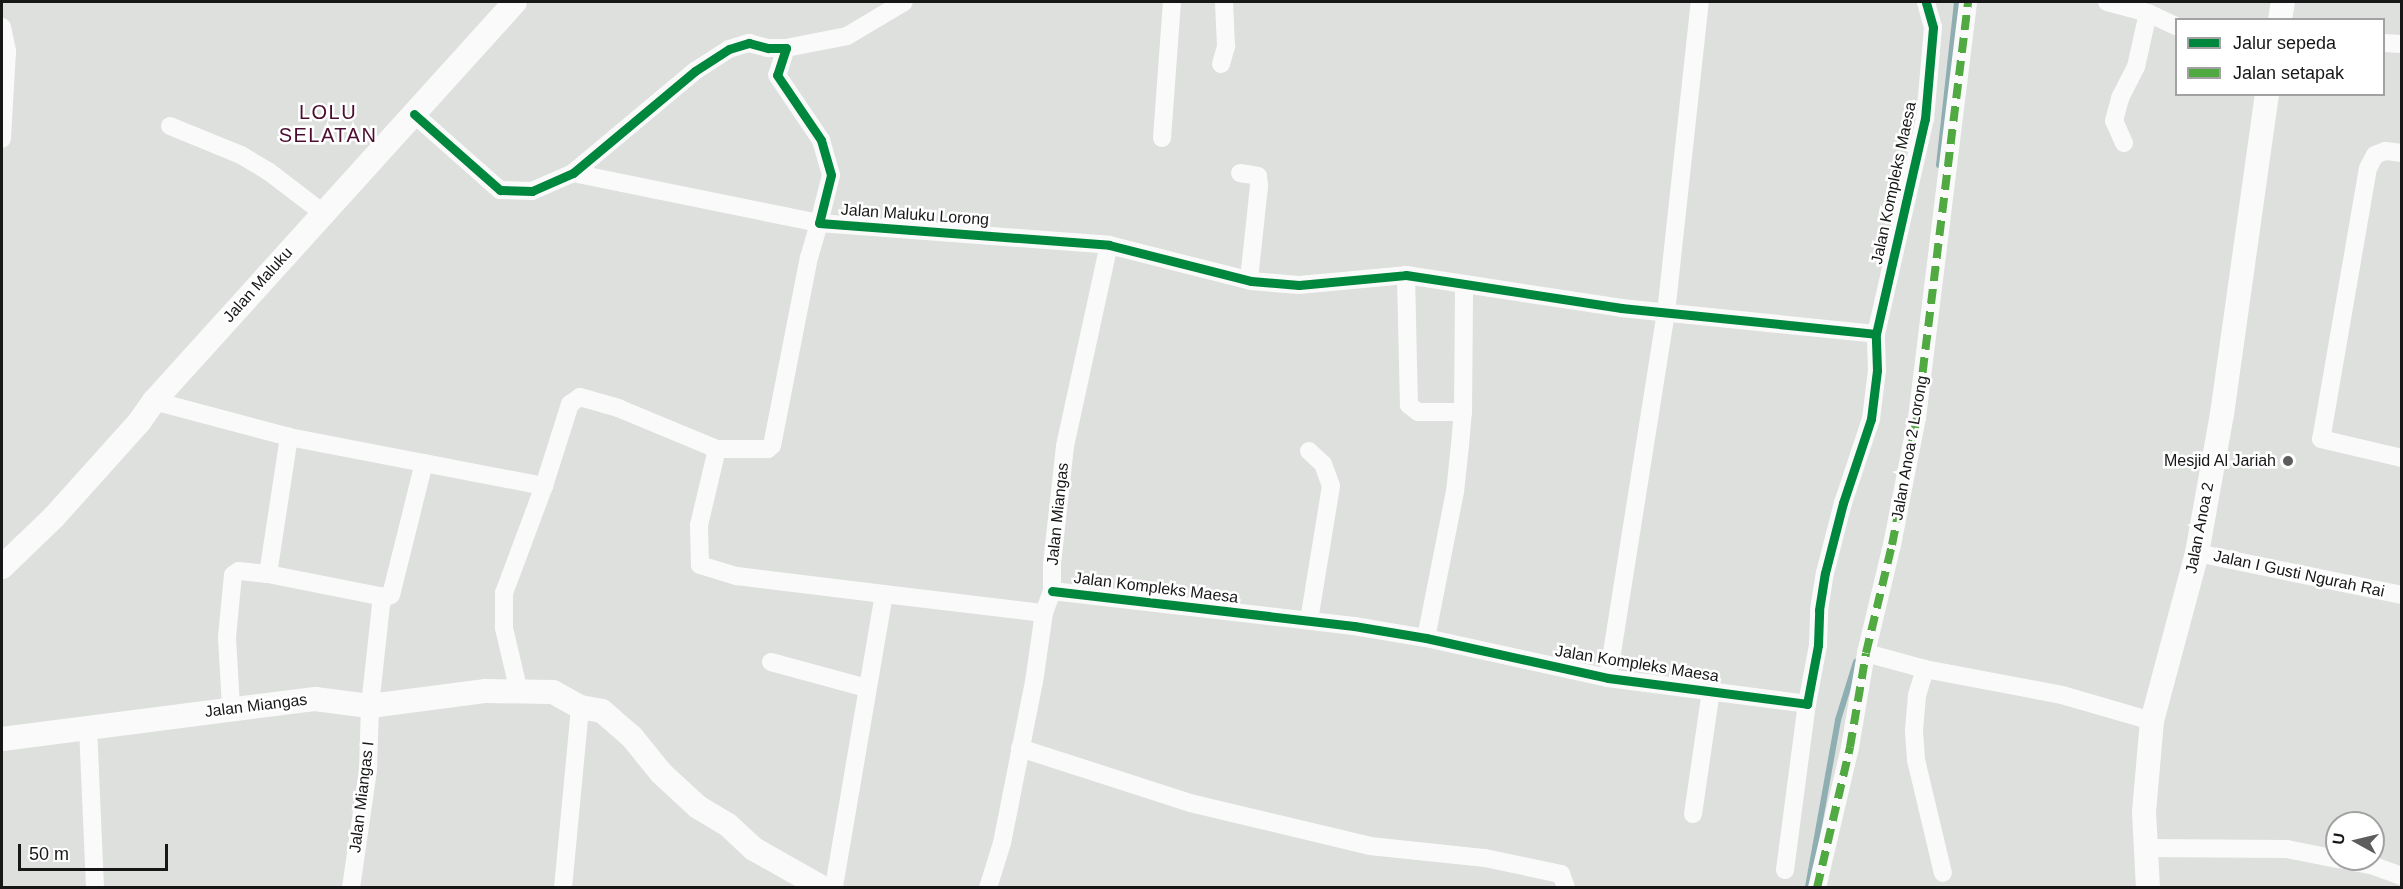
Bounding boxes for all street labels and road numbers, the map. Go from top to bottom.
street label: Jalan Kompleks Maesa [1867,100,1921,266]
street label: Jalan Maluku Lorong [840,200,990,230]
street label: Jalan Maluku [219,244,297,326]
street label: Jalan Anoa 2 Lorong [1888,374,1932,522]
street label: Jalan Miangas [1043,462,1073,566]
street label: Jalan Anoa 2 [2182,480,2218,576]
street label: Jalan I Gusti Ngurah Rai [2212,546,2386,602]
street label: Jalan Kompleks Maesa [1073,568,1239,608]
street label: Jalan Kompleks Maesa [1554,642,1720,686]
street label: Jalan Miangas [204,690,308,722]
street label: Jalan Miangas I [346,740,378,854]

